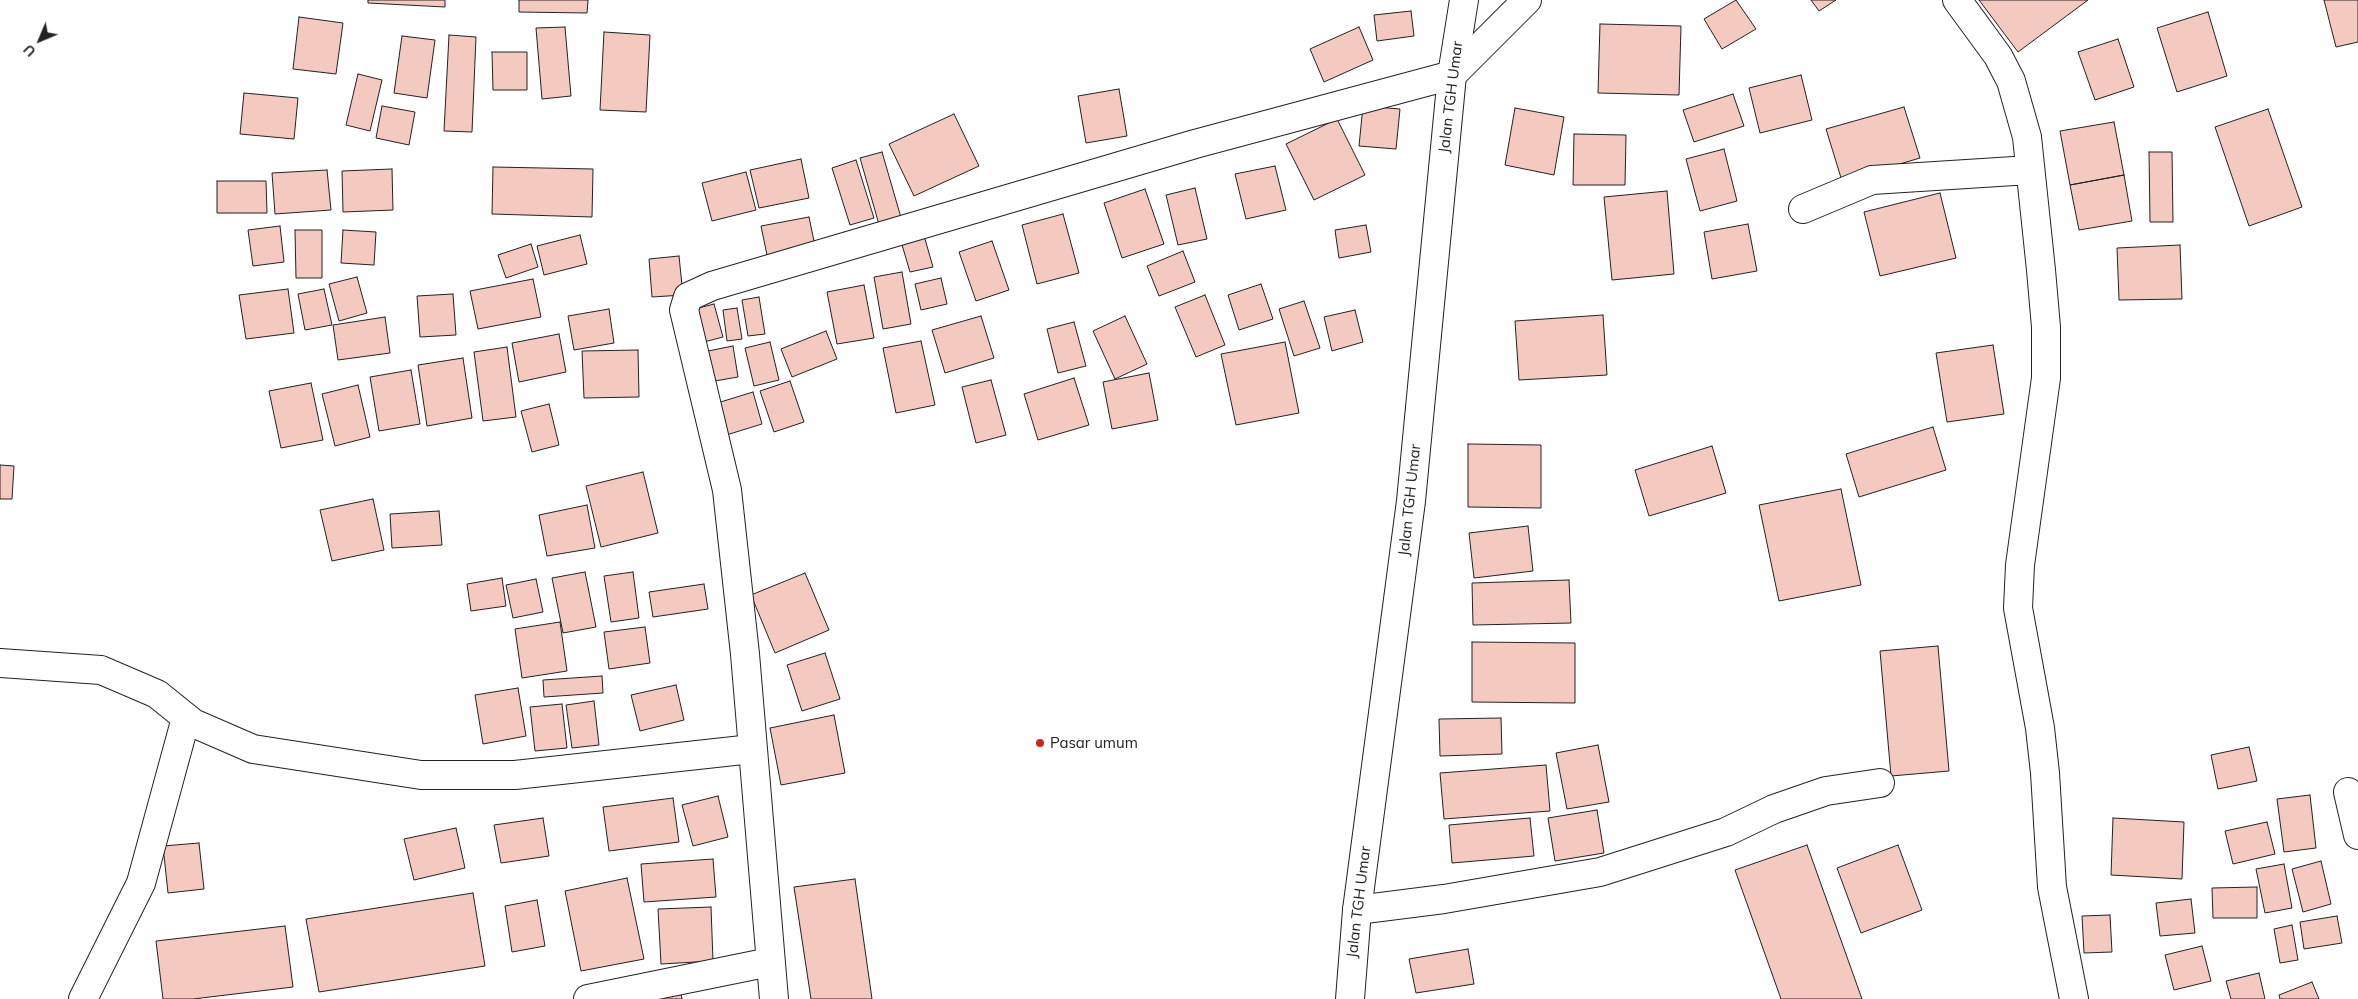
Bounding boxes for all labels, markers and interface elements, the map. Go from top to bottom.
north arrow [15,15,65,65]
street label: Jalan TGH Umar [1435,40,1467,154]
text: U [19,41,39,61]
street label: Jalan TGH Umar [1395,443,1425,557]
place label: Pasar umum [1050,734,1138,752]
marker: Pasar umum [1034,737,1046,749]
street label: Jalan TGH Umar [1343,845,1375,959]

